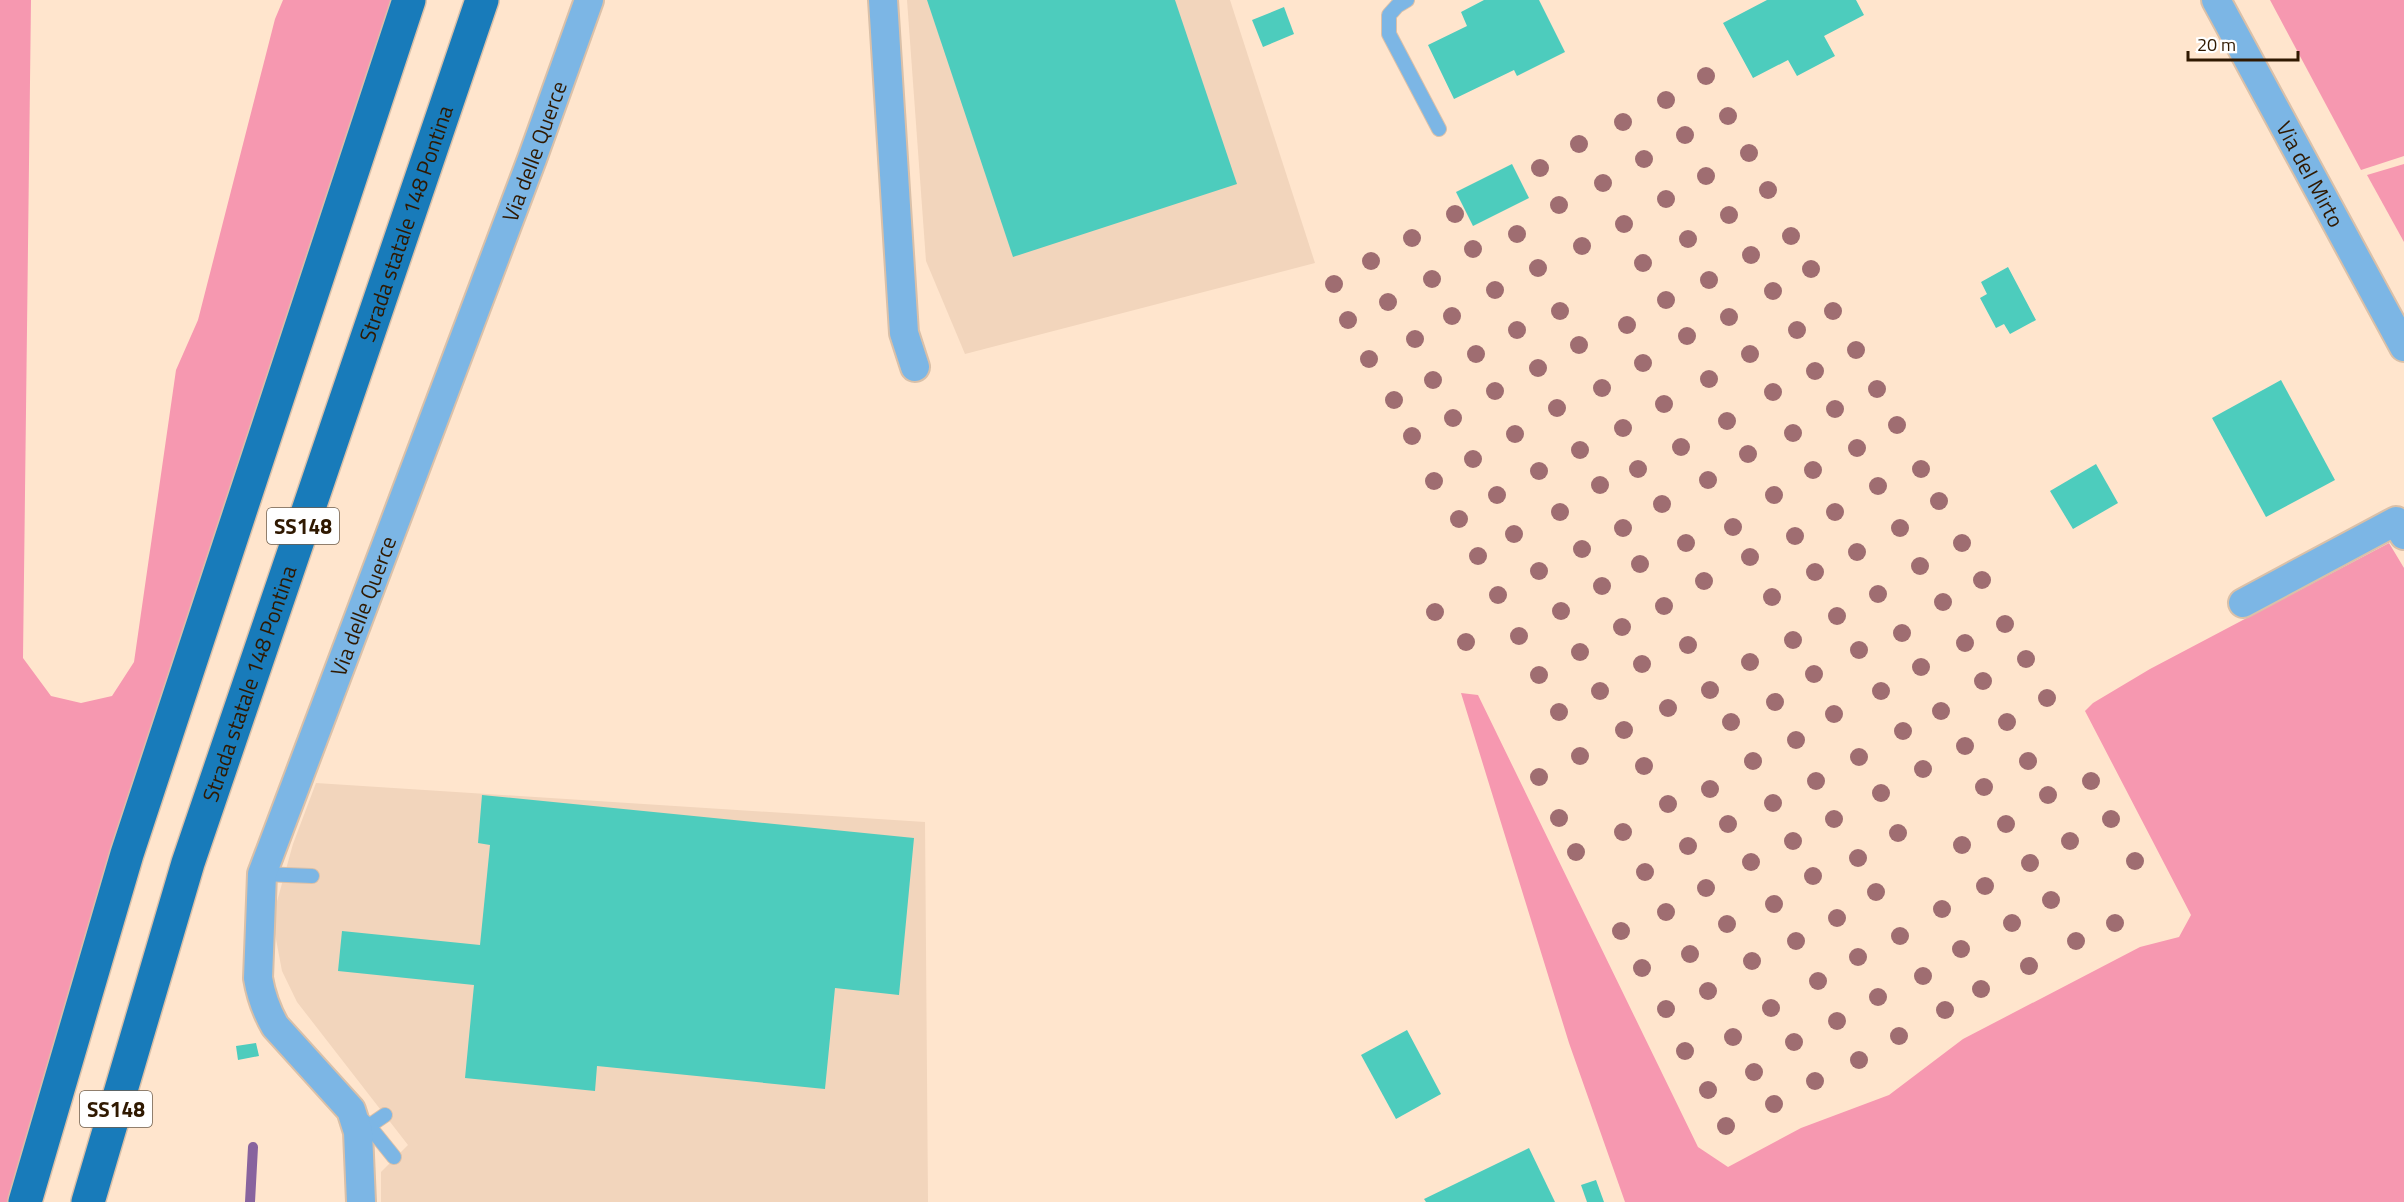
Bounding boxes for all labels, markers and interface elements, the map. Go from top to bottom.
scale bar [2188,24,2298,62]
text: 20 m [2197,31,2236,58]
street label: Via delle Querce [493,76,576,227]
street label: Strada statale 148 Pontina [350,101,462,346]
street label: Via del Mirto [2268,115,2353,233]
road number: SS148 [267,508,339,544]
street label: Via delle Querce [321,531,405,681]
street label: Strada statale 148 Pontina [193,561,305,806]
road number: SS148 [80,1091,152,1127]

